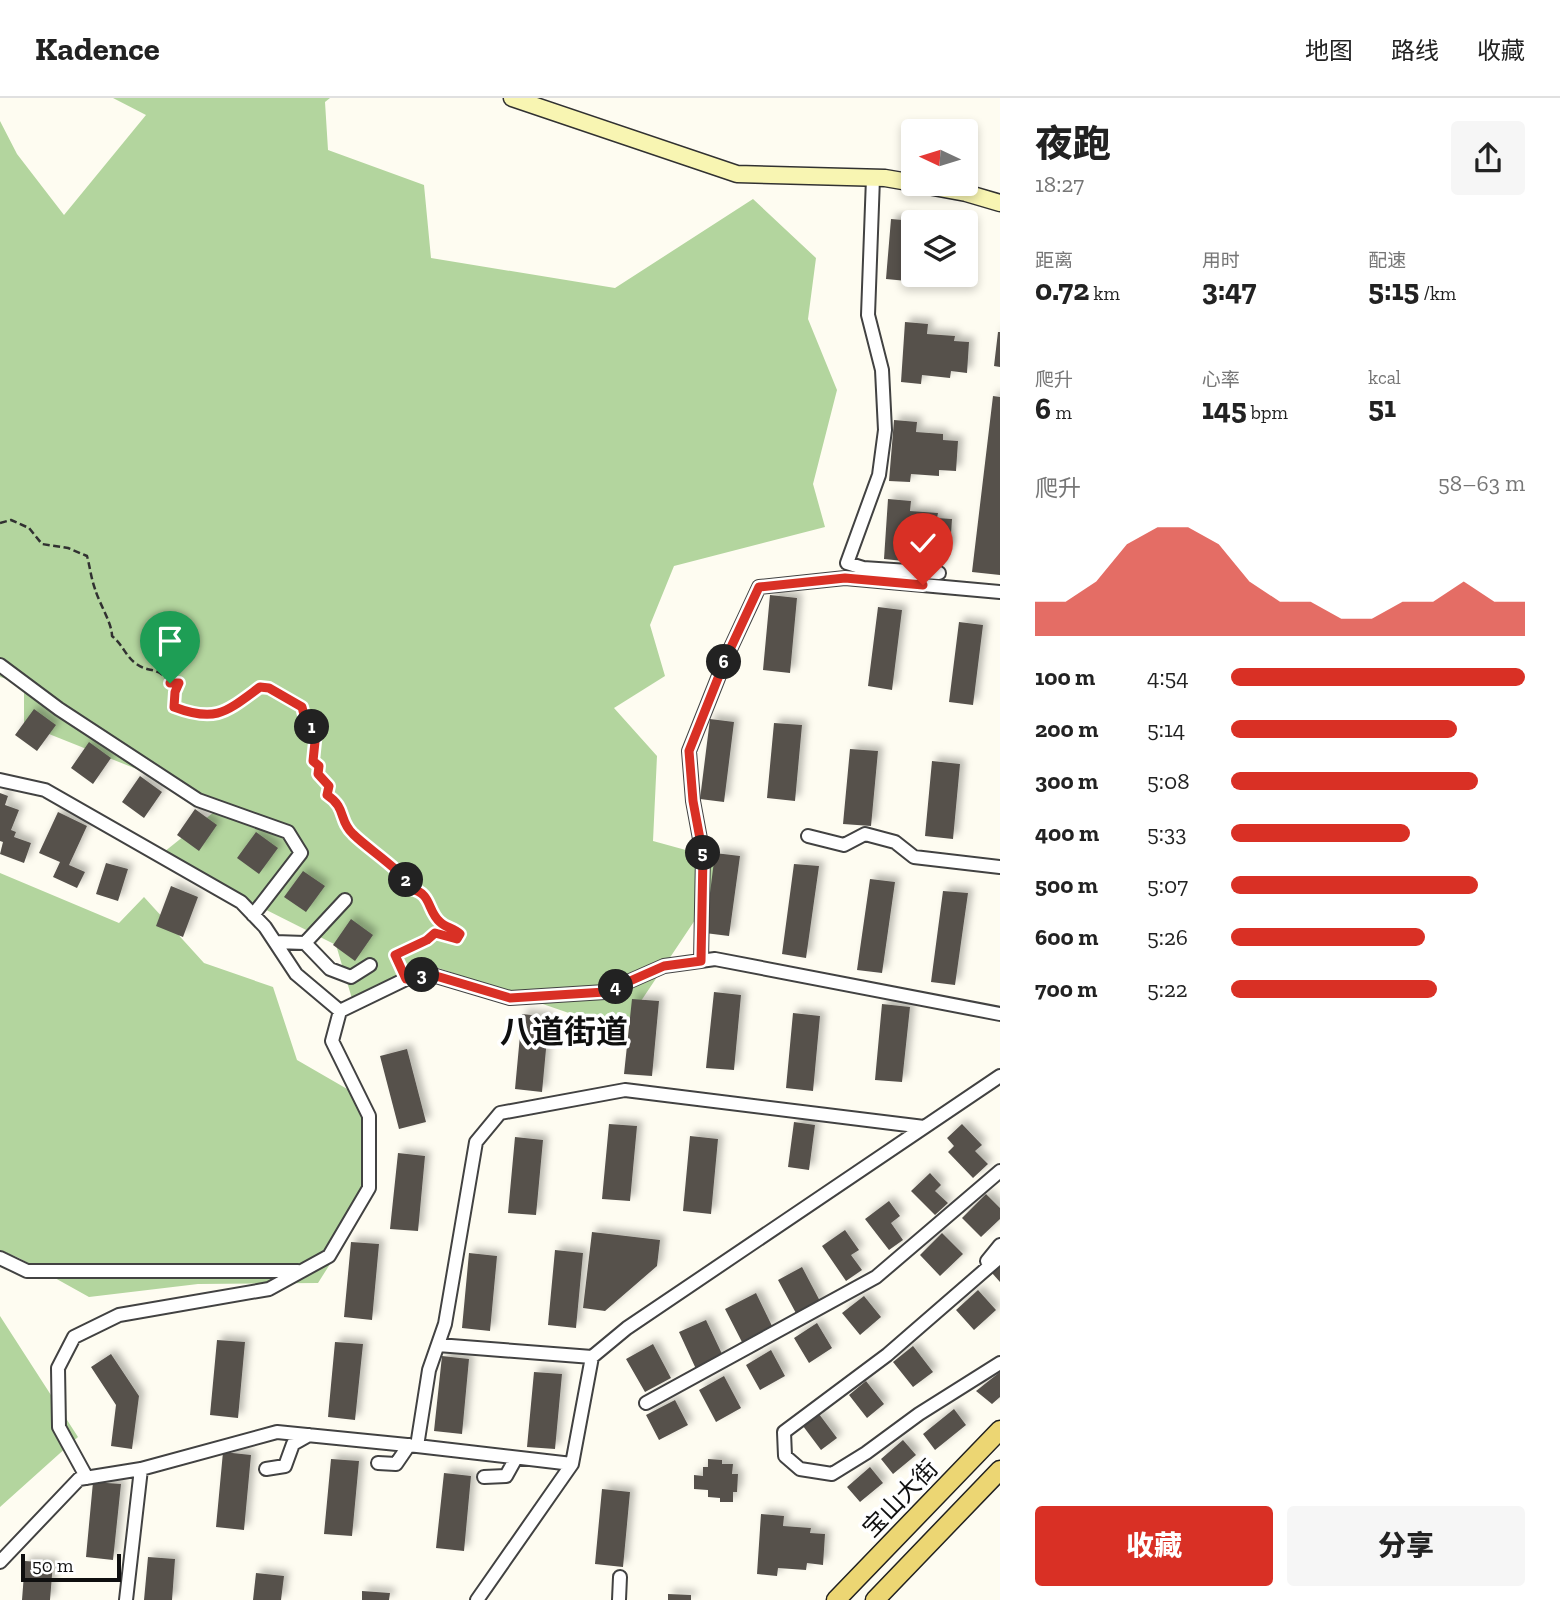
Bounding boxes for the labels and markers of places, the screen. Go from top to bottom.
pin [893,513,953,585]
pin [140,611,200,683]
pin: 6 [706,644,742,680]
pin: 1 [294,710,330,744]
pin: 5 [686,836,720,870]
pin: 2 [388,862,424,898]
pin: 3 [404,958,440,992]
pin: 4 [598,970,634,1004]

